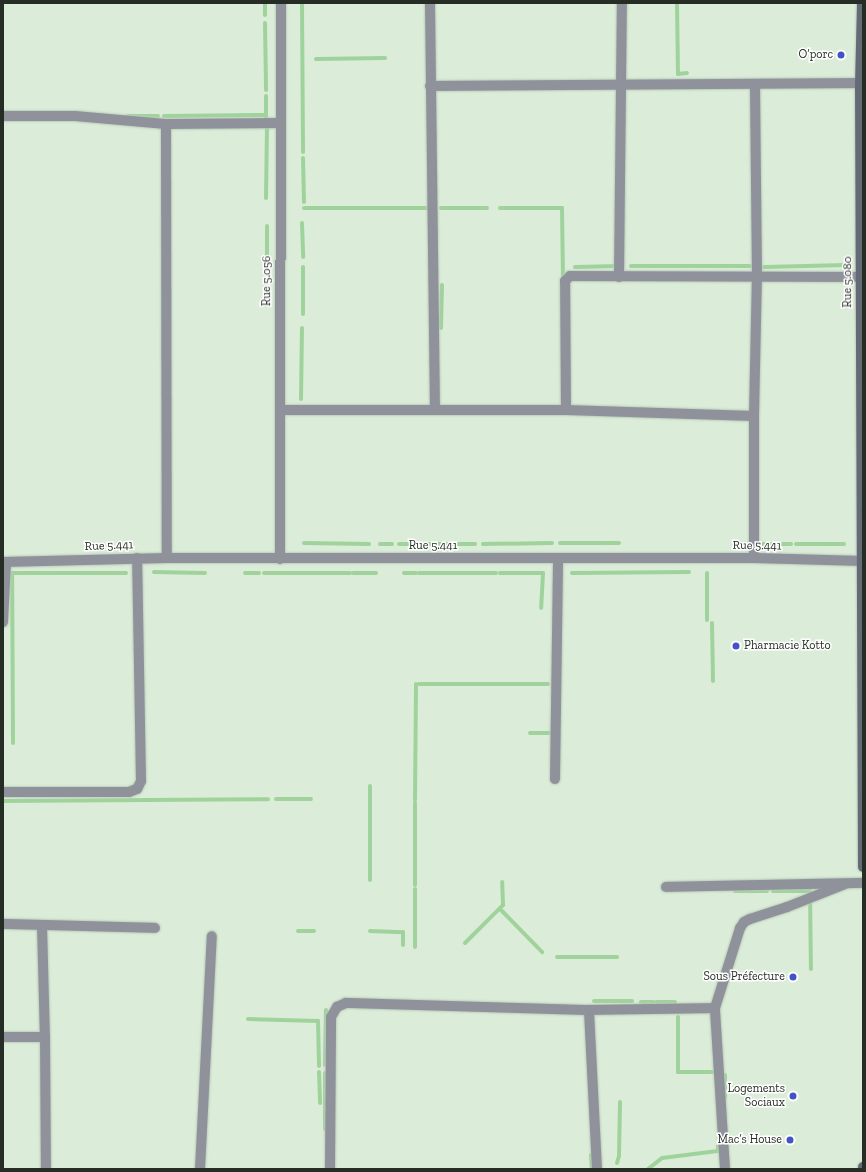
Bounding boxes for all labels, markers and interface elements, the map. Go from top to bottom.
place label: O’porc [799,48,833,62]
marker: O’porc [836,50,846,60]
street label: Rue 5.056 [260,256,274,306]
street label: Rue 5.080 [841,256,855,308]
street label: Rue 5.441 [84,538,134,554]
street label: Rue 5.441 [733,538,781,554]
street label: Rue 5.441 [409,539,457,553]
place label: Pharmacie Kotto [744,639,831,653]
marker: Pharmacie Kotto [731,641,741,651]
place label: Sous Préfecture [703,970,785,984]
marker: Sous Préfecture [788,972,798,982]
place label: Logements Sociaux [728,1082,785,1110]
marker: Logements Sociaux [788,1091,798,1101]
place label: Mac’s House [718,1133,782,1147]
marker: Mac’s House [785,1135,795,1145]

